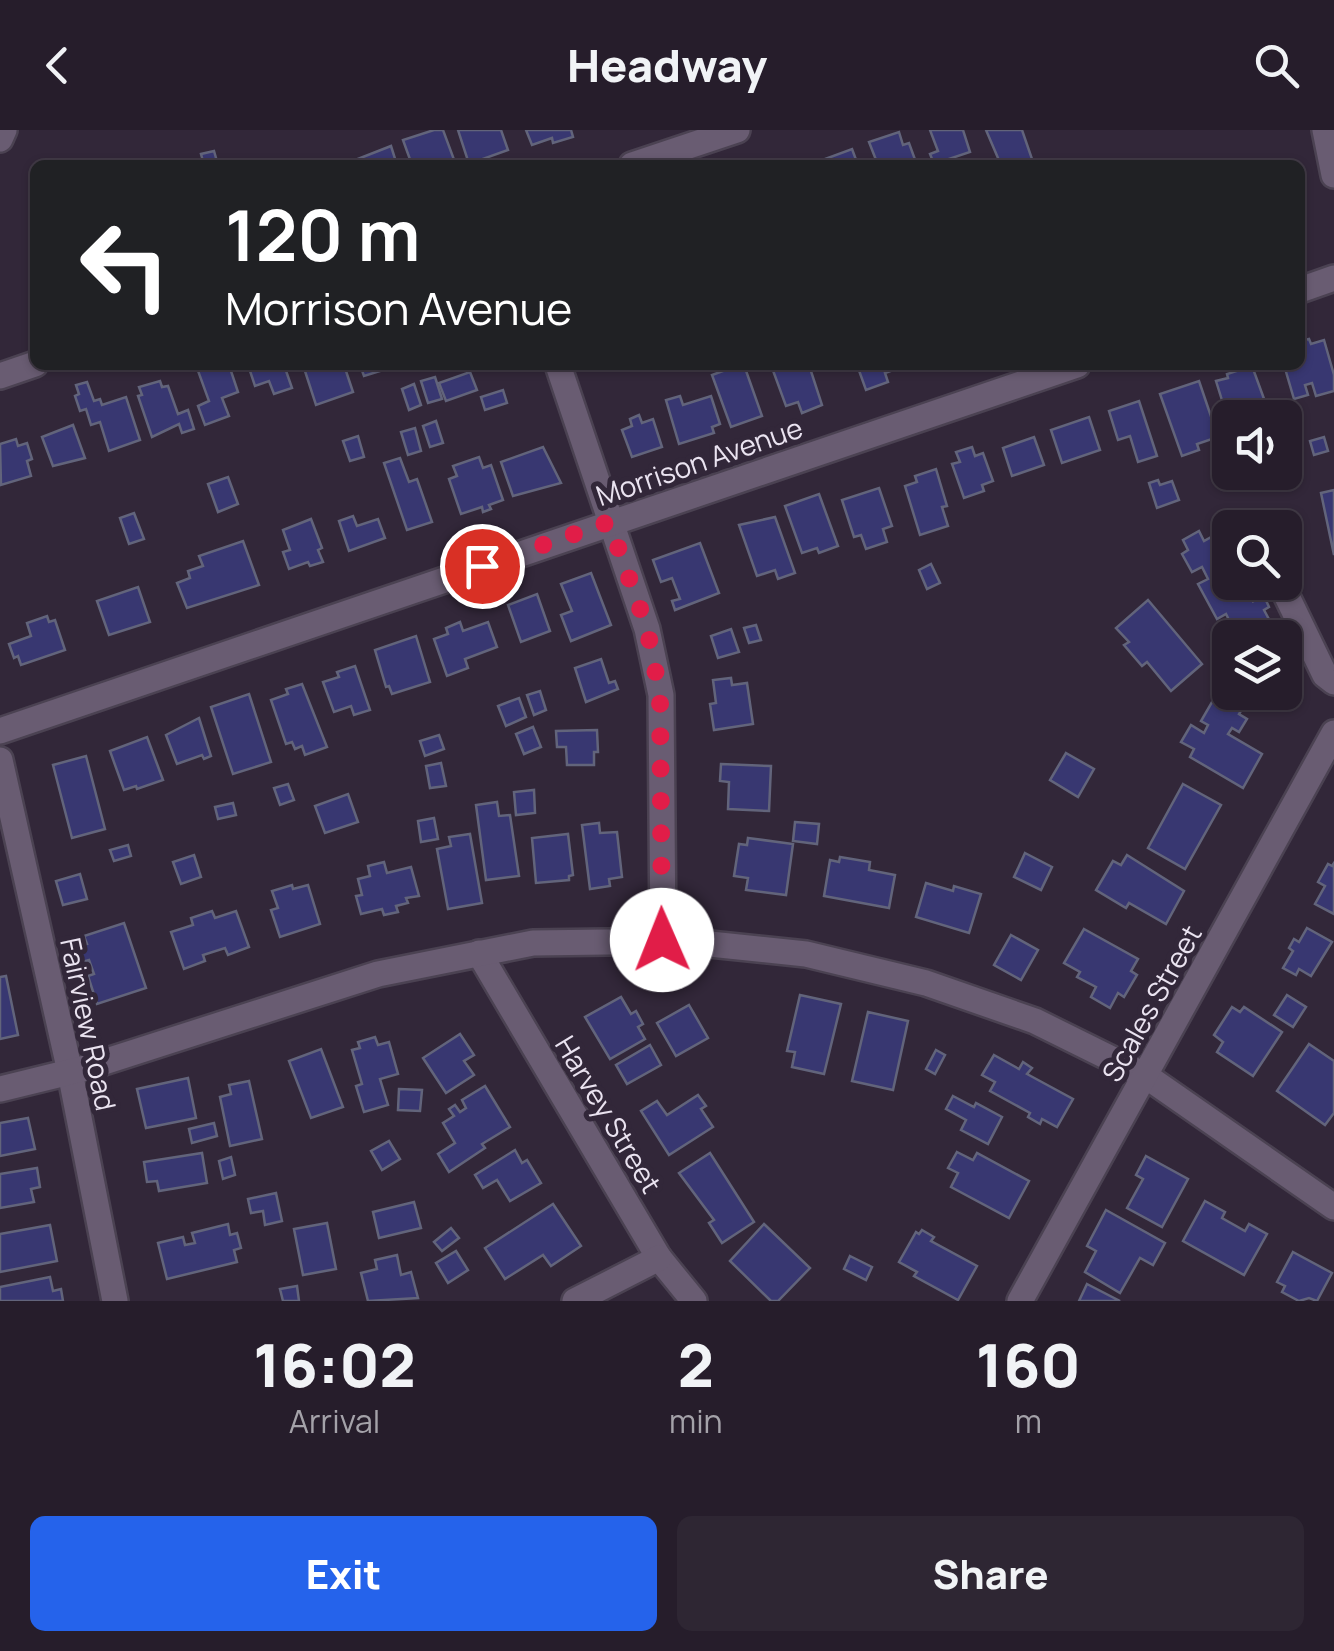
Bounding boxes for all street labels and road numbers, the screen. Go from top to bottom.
street label: Morrison Avenue [591,408,807,514]
street label: Scales Street [1092,918,1210,1088]
street label: Fairview Road [52,934,126,1114]
street label: Harvey Street [547,1028,671,1200]

